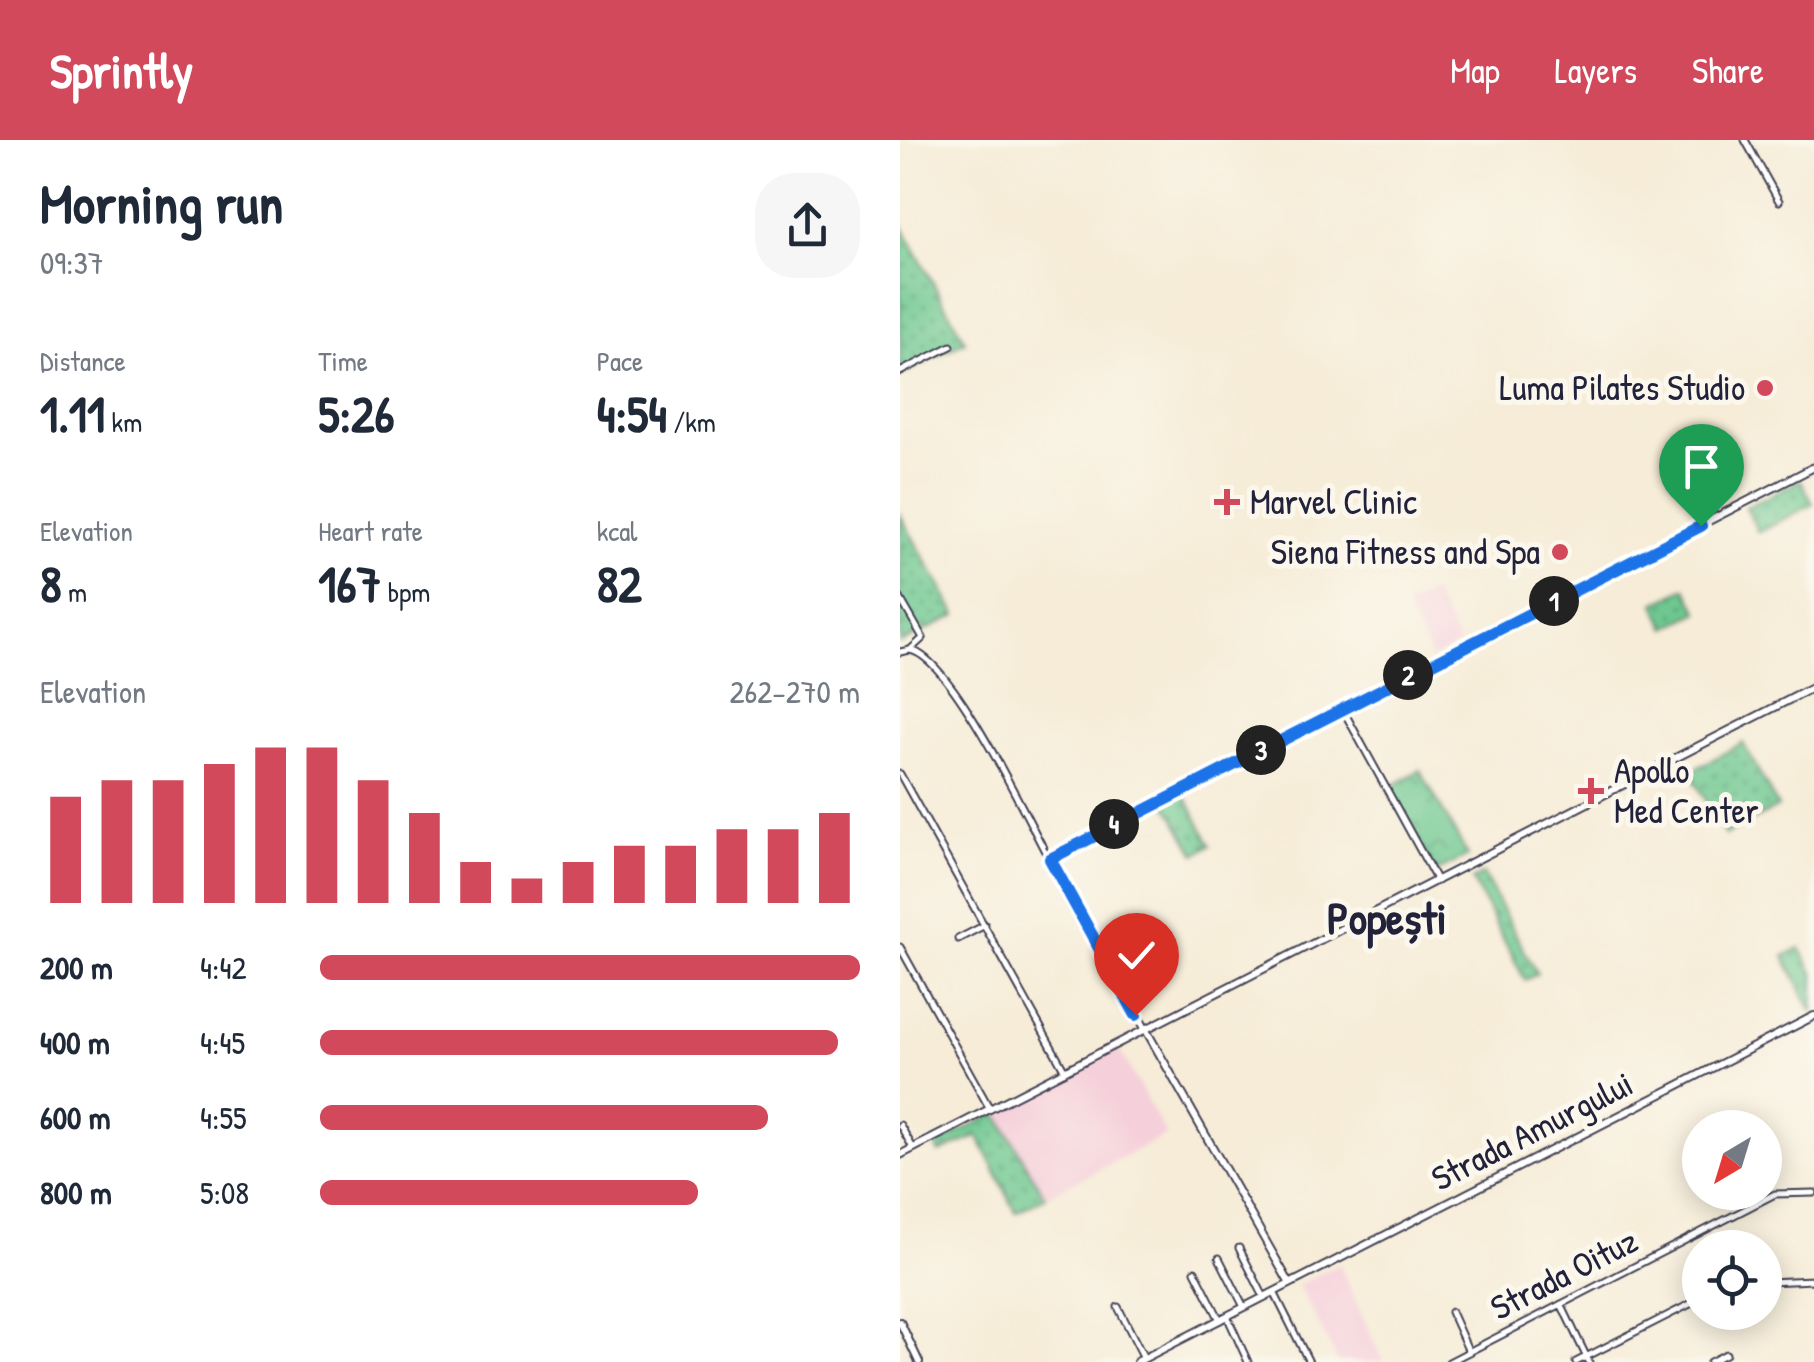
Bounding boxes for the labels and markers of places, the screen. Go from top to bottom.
place label: Luma Pilates Studio [1500,364,1745,411]
marker: Luma Pilates Studio [1754,377,1776,399]
pin [1659,424,1744,527]
place label: Marvel Clinic [1250,478,1417,525]
marker: Marvel Clinic [1214,489,1240,515]
place label: Siena Fitness and Spa [1271,528,1540,575]
marker: Siena Fitness and Spa [1549,541,1571,563]
pin: 1 [1529,576,1579,626]
pin: 2 [1383,650,1433,700]
pin: 3 [1236,725,1286,775]
place label: Apollo Med Center [1614,747,1759,834]
marker: Apollo Med Center [1578,778,1604,804]
pin: 4 [1089,799,1139,849]
pin [1094,913,1179,1016]

